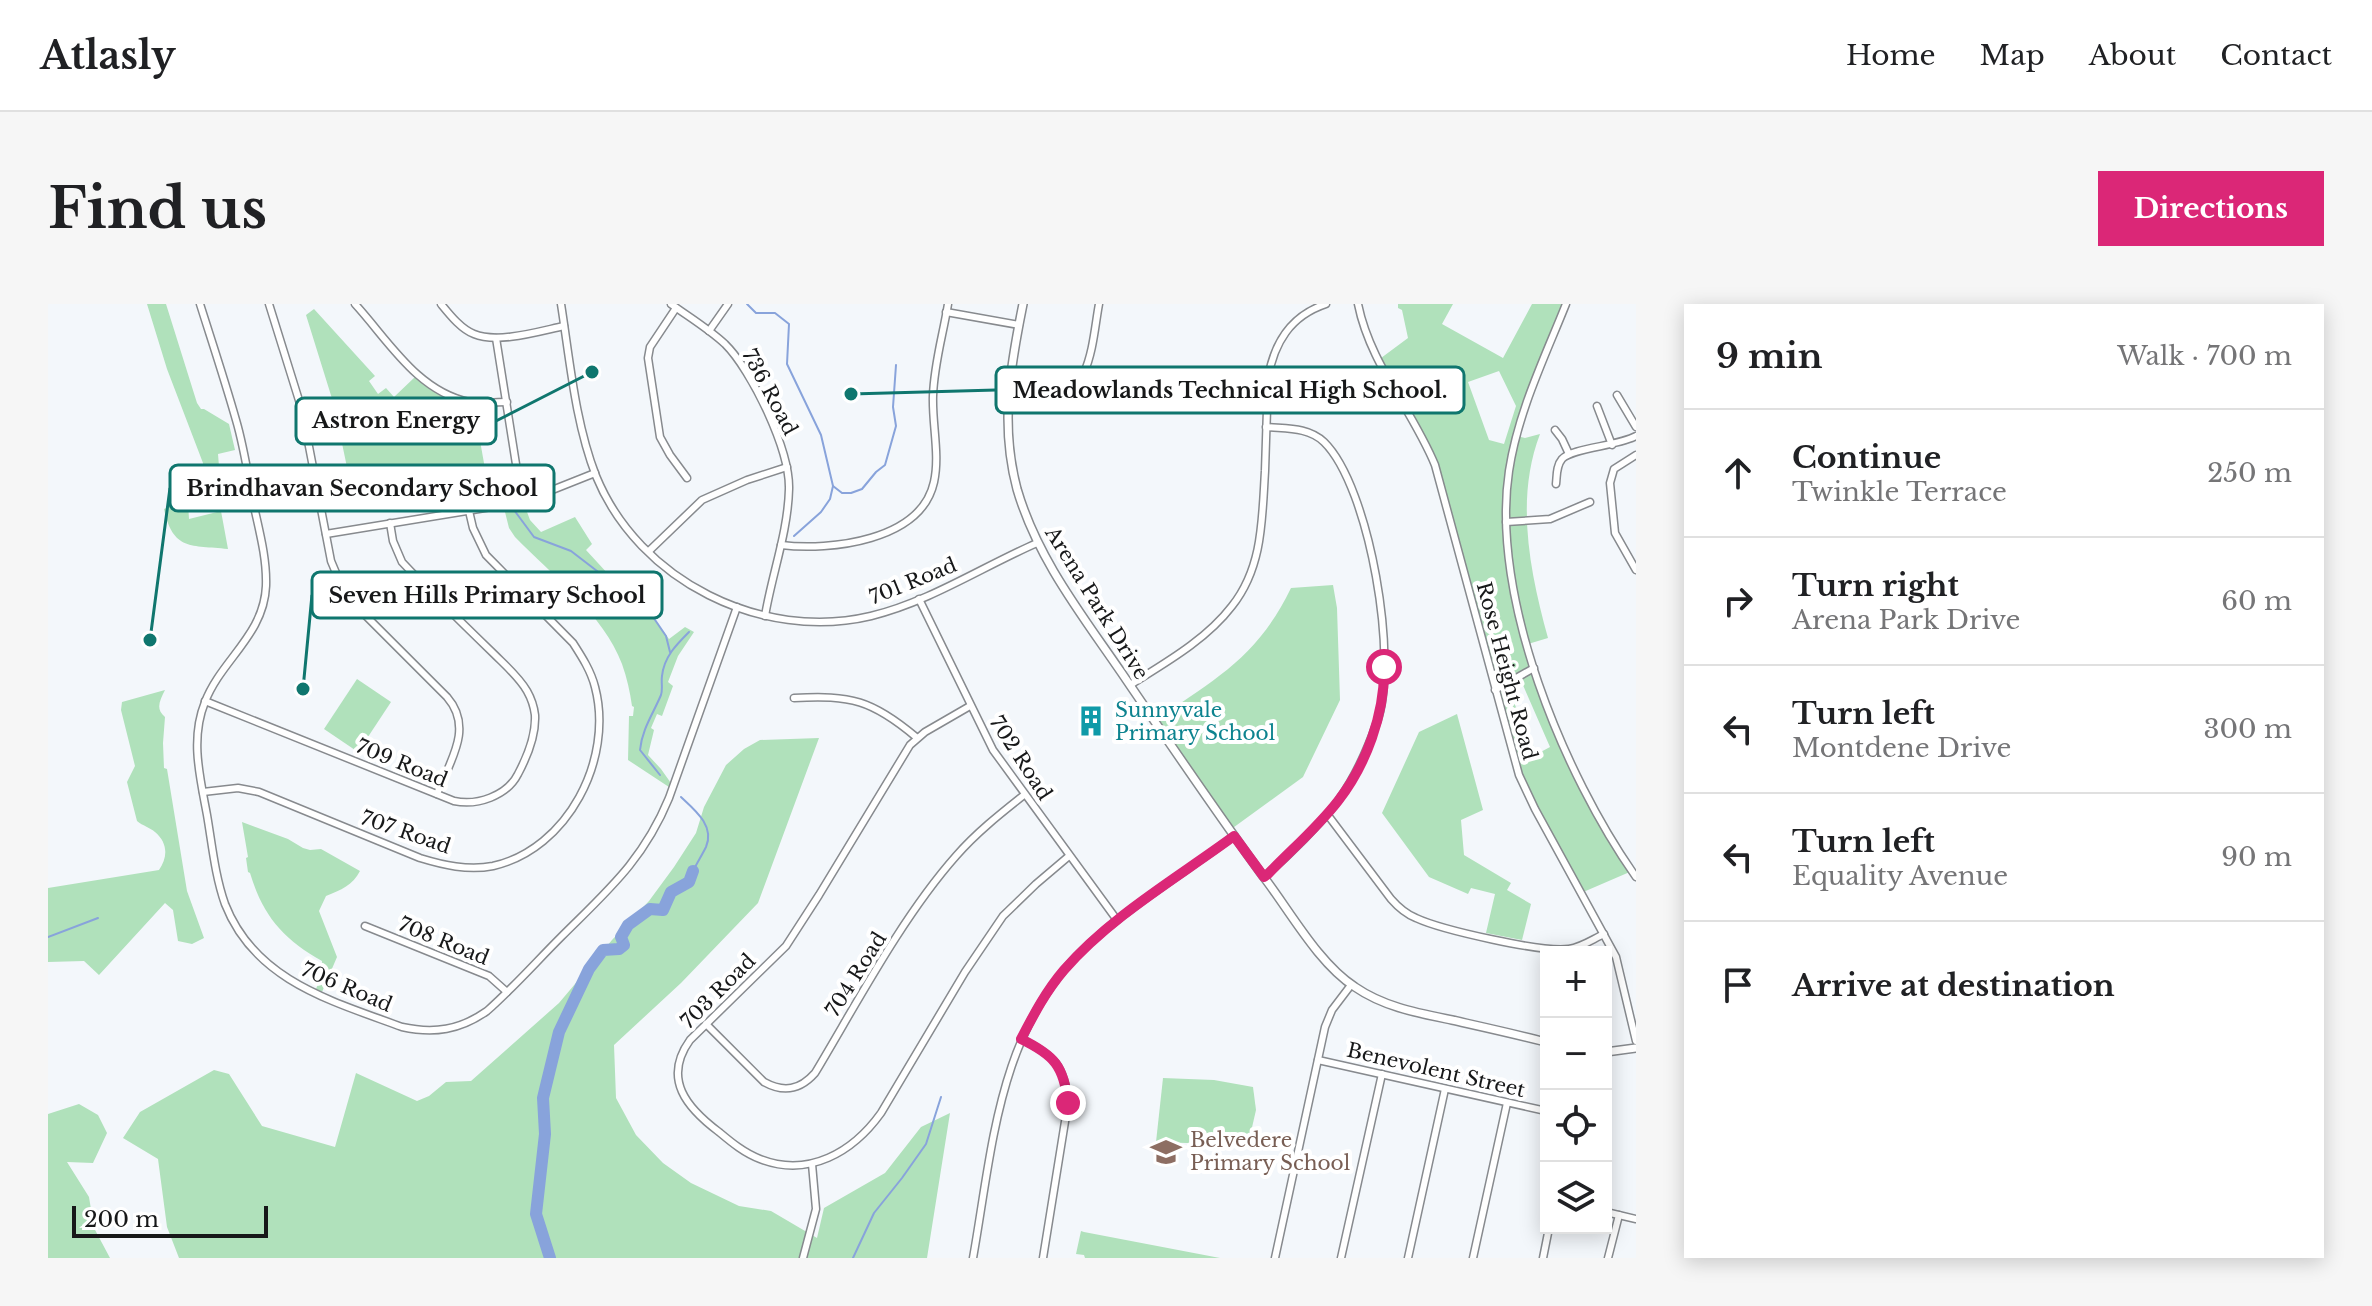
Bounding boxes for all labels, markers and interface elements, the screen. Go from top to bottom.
text: Atlasly [40,32,175,79]
text: Home [1846,38,1936,73]
text: Map [1980,38,2045,73]
text: About [2089,38,2176,73]
text: Contact [2220,38,2332,73]
button: Directions [2098,171,2324,246]
text: Find us [48,174,267,243]
text: 9 min [1716,335,1823,377]
text: Walk · 700 m [2117,340,2292,372]
street label: 736 Road [737,345,803,439]
callout: Meadowlands Technical High School. [996,367,1464,413]
text: Meadowlands Technical High School. [1012,377,1448,404]
callout: Astron Energy [296,398,496,444]
text: Astron Energy [311,407,481,434]
text: Continue [1792,439,1941,476]
icon: ahead [1716,451,1760,495]
text: 250 m [2207,457,2292,489]
callout: Brindhavan Secondary School [170,465,554,511]
text: Brindhavan Secondary School [186,475,538,502]
text: Twinkle Terrace [1792,476,2007,508]
street label: Arena Park Drive [1040,521,1154,684]
street label: 701 Road [866,553,960,609]
text: Turn right [1792,567,1959,604]
callout: Seven Hills Primary School [312,572,662,618]
street label: Rose Height Road [1472,579,1542,763]
icon: right [1716,579,1760,623]
text: Seven Hills Primary School [328,582,646,609]
text: 60 m [2221,585,2292,617]
text: Arena Park Drive [1792,604,2020,636]
route start [1366,649,1402,685]
text: Turn left [1792,695,1935,732]
place label: Sunnyvale Primary School [1115,698,1275,745]
building icon: Sunnyvale Primary School [1074,704,1108,738]
icon: left [1716,707,1760,751]
street label: 702 Road [985,711,1057,805]
text: 300 m [2203,713,2292,745]
text: Montdene Drive [1792,732,2011,764]
street label: 709 Road [353,734,451,792]
street label: 707 Road [358,805,454,859]
text: Turn left [1792,823,1935,860]
icon: left [1716,835,1760,879]
text: 90 m [2221,841,2292,873]
text: Equality Avenue [1792,860,2008,892]
street label: 708 Road [395,912,493,970]
street label: 704 Road [821,927,891,1021]
map controls [1540,946,1612,1234]
button: + [1540,946,1612,1018]
street label: 703 Road [676,949,760,1033]
street label: 706 Road [298,957,396,1017]
icon: arrive [1716,963,1760,1007]
text: Arrive at destination [1792,967,2115,1004]
button: − [1540,1018,1612,1090]
street label: Benevolent Street [1345,1038,1528,1102]
route end [1050,1085,1086,1121]
button: locate [1540,1090,1612,1162]
place label: Belvedere Primary School [1190,1128,1350,1175]
school or university icon: Belvedere Primary School [1149,1135,1183,1169]
button: layers [1540,1162,1612,1234]
scale bar [72,1202,268,1238]
text: 200 m [84,1206,159,1233]

